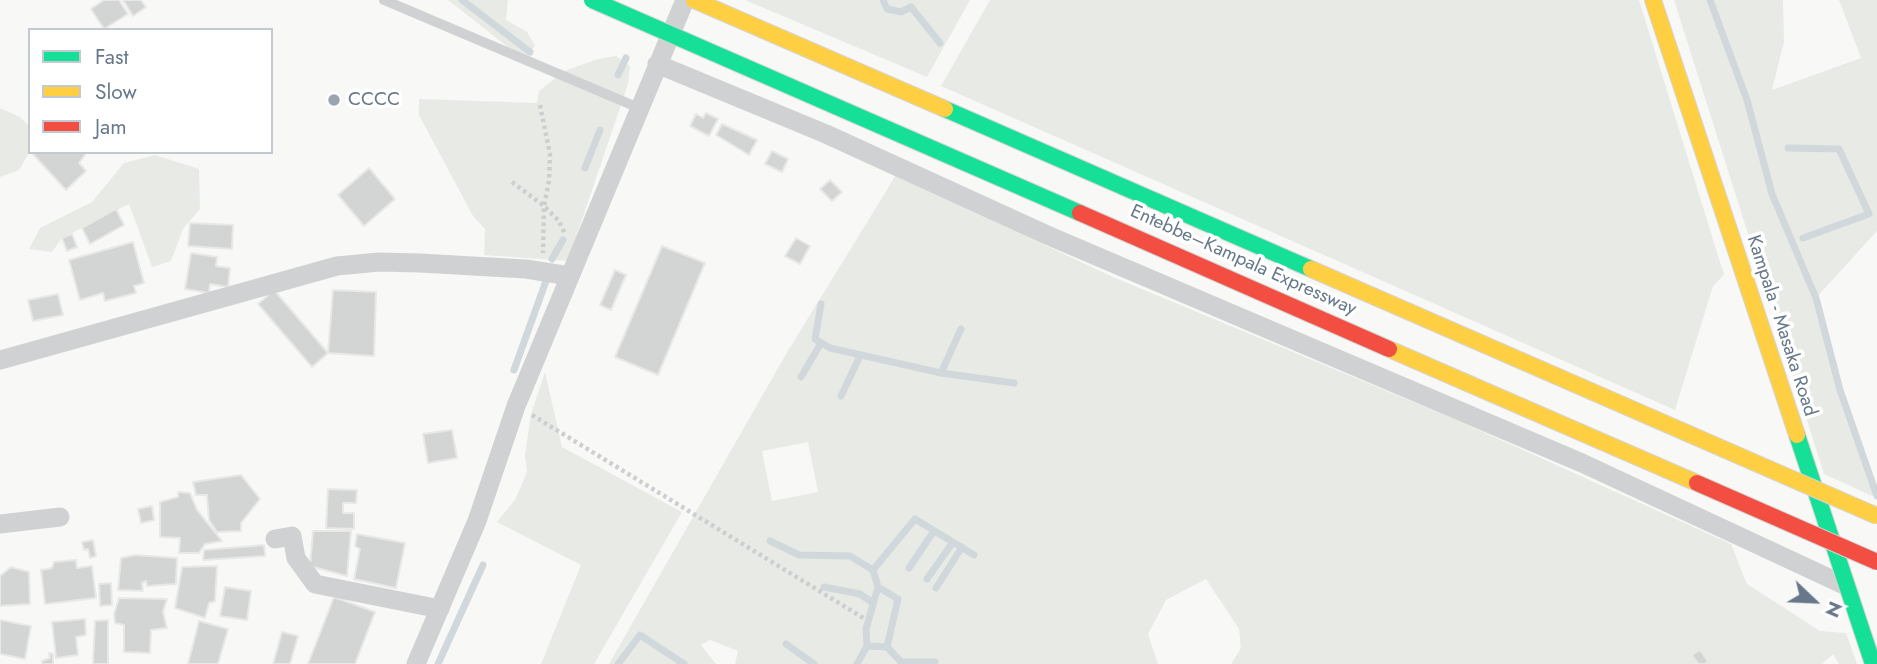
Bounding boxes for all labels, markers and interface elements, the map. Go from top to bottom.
legend [28,28,273,154]
text: Fast [95,42,128,72]
text: Slow [95,77,137,107]
place label: CCCC [348,89,400,111]
marker: CCCC [326,92,342,108]
text: Jam [95,112,127,142]
street label: Entebbe–Kampala Expressway [1126,201,1360,321]
street label: Kampala - Masaka Road [1741,233,1821,419]
north arrow [1779,566,1849,636]
text: N [1818,597,1849,622]

